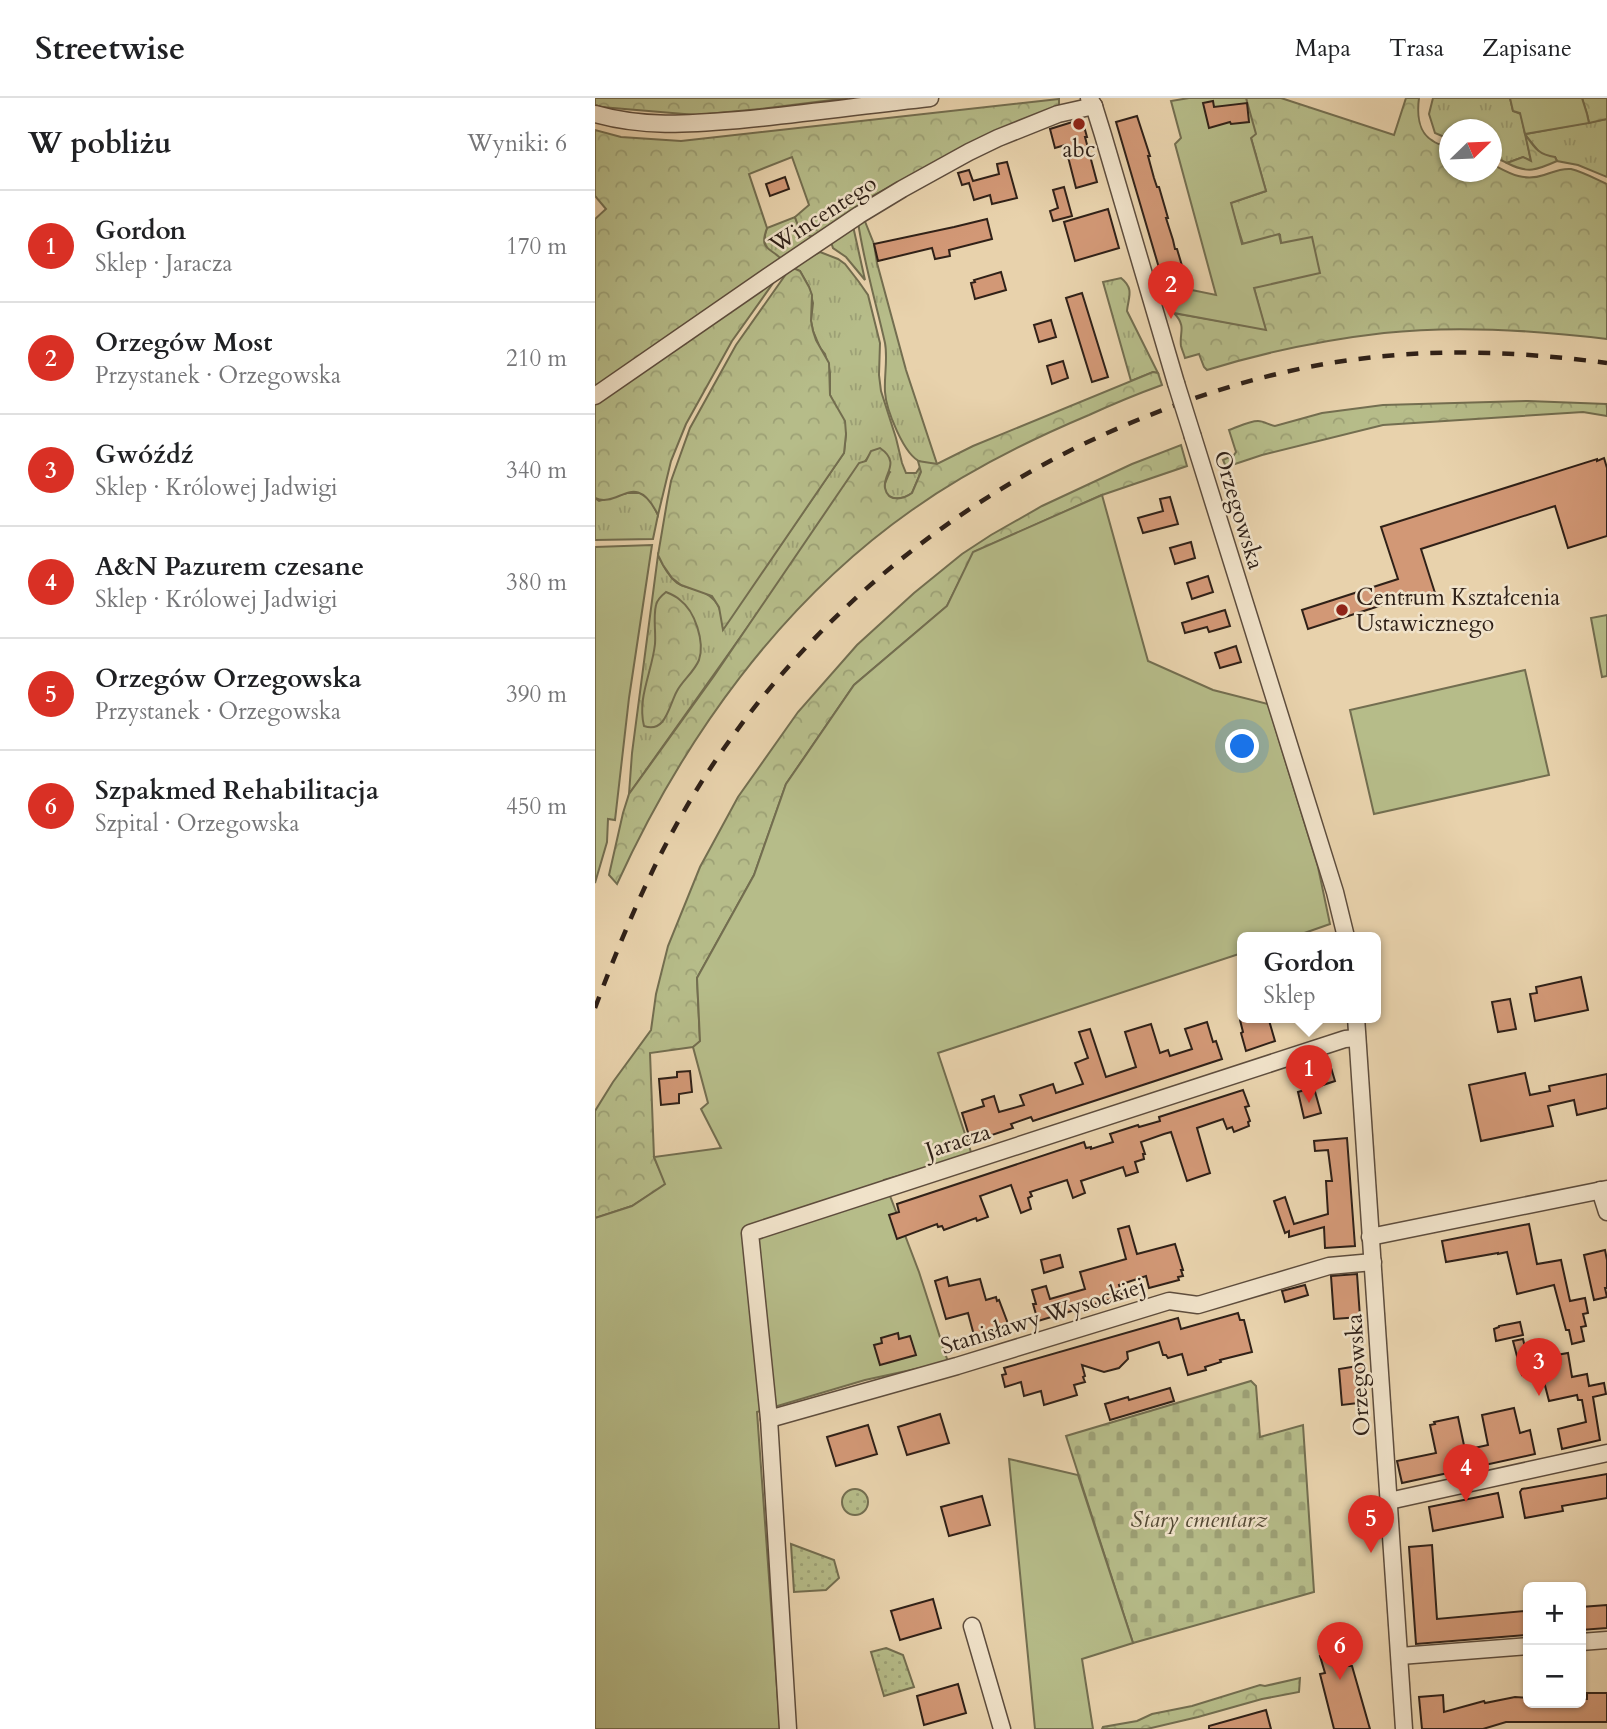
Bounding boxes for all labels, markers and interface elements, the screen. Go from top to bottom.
text: Streetwise [35,26,185,71]
text: Mapa [1295,32,1351,65]
text: Trasa [1389,32,1444,65]
text: Zapisane [1482,32,1572,65]
marker: abc [1071,116,1087,132]
north arrow [1439,119,1502,182]
text: W pobliżu [28,123,172,164]
text: Wyniki: 6 [467,128,567,159]
place label: abc [1063,134,1095,165]
street label: Wincentego [763,168,883,261]
text: Gordon [95,213,186,248]
text: 1 [45,231,57,262]
text: 170 m [506,231,567,262]
text: Sklep · Jaracza [95,248,232,279]
pin: 2 [1148,261,1194,319]
text: Orzegów Most [95,325,272,360]
text: 2 [45,343,57,374]
text: 210 m [506,343,567,374]
text: Przystanek · Orzegowska [95,360,341,391]
text: Gwóźdź [95,437,193,472]
street label: Orzegowska [1206,447,1272,573]
text: 3 [45,455,57,486]
text: 340 m [506,455,567,486]
text: Sklep · Królowej Jadwigi [95,472,338,503]
text: A&N Pazurem czesane [95,549,364,584]
text: 4 [45,567,57,598]
text: 380 m [506,567,567,598]
place label: Centrum Kształcenia Ustawicznego [1356,582,1560,639]
text: Sklep · Królowej Jadwigi [95,584,338,615]
marker: Centrum Kształcenia Ustawicznego [1334,602,1350,618]
text: Orzegów Orzegowska [95,661,362,696]
text: 5 [45,679,57,710]
text: 390 m [506,679,567,710]
text: Przystanek · Orzegowska [95,696,341,727]
your location [1225,729,1259,763]
text: Szpakmed Rehabilitacja [95,773,379,808]
text: 6 [45,791,57,822]
text: 450 m [506,791,567,822]
text: Szpital · Orzegowska [95,808,299,839]
popup [1237,932,1381,1023]
text: Gordon [1263,945,1355,980]
text: Sklep [1263,980,1316,1011]
pin: 1 [1286,1045,1332,1103]
street label: Jaracza [919,1116,995,1167]
street label: Stanisławy Wysockiej [937,1270,1149,1362]
street label: Orzegowska [1338,1313,1378,1437]
pin: 3 [1516,1338,1562,1396]
pin: 4 [1443,1444,1489,1502]
pin: 5 [1348,1495,1394,1553]
park label: Stary cmentarz [1131,1504,1268,1535]
map controls [1523,1582,1586,1708]
button: + [1523,1582,1586,1645]
pin: 6 [1317,1622,1363,1680]
button: − [1523,1645,1586,1708]

